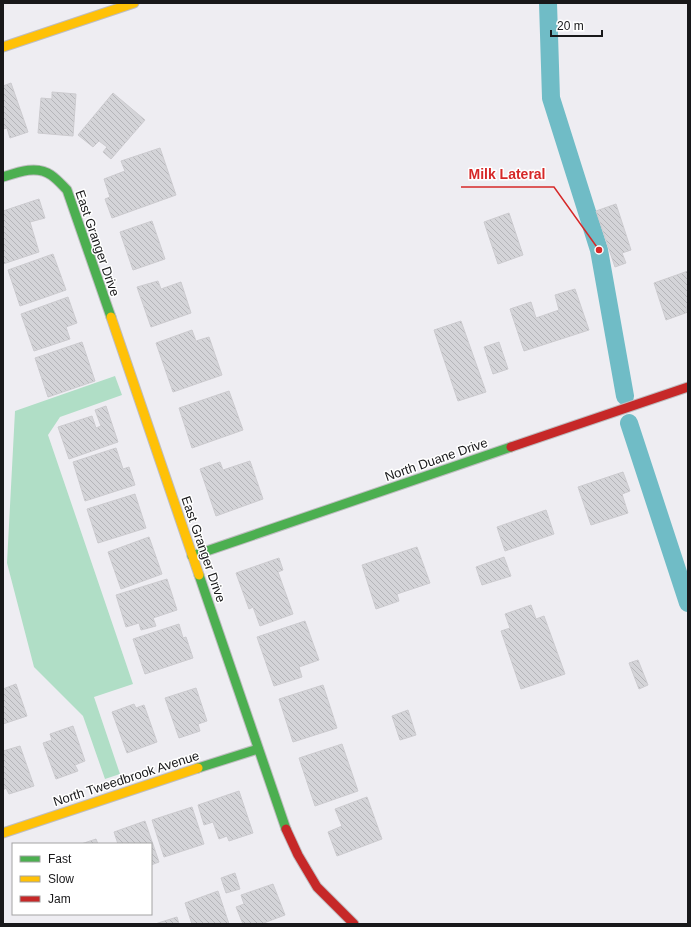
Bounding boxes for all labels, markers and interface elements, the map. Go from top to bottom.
scale bar [551,12,602,38]
text: 20 m [557,19,584,33]
callout: Milk Lateral [461,161,554,187]
text: Milk Lateral [468,166,546,182]
street label: East Granger Drive [72,188,123,298]
street label: North Duane Drive [383,435,490,484]
street label: East Granger Drive [178,494,229,604]
street label: North Tweedbrook Avenue [51,748,201,809]
legend [12,843,152,915]
text: Fast [48,852,72,866]
text: Slow [48,872,74,886]
text: Jam [48,892,71,906]

